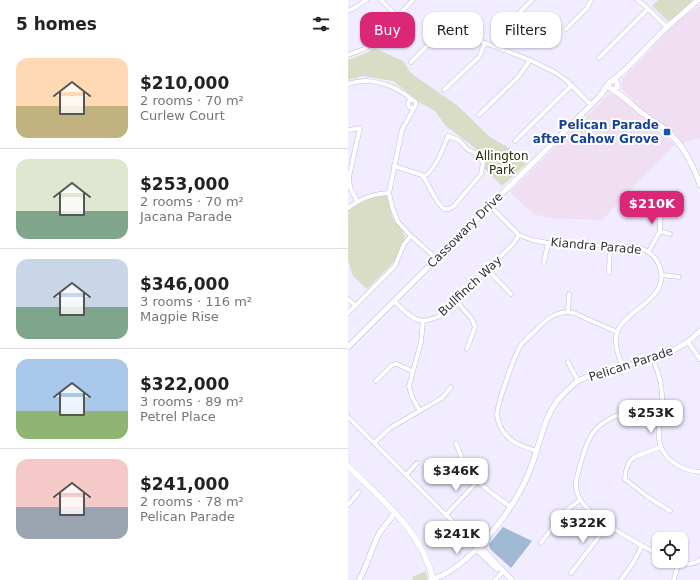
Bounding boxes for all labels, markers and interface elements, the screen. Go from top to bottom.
chip: Buy [360,12,415,48]
chip: Rent [423,12,483,48]
chip: Filters [491,12,561,48]
icon: filters [310,13,332,35]
text: 5 homes [16,14,97,34]
text: $210,000 [140,73,229,93]
icon: home [48,74,96,122]
text: 2 rooms · 70 m² [140,93,244,108]
text: Curlew Court [140,108,225,123]
place label: Pelican Parade after Cahow Grove [533,118,659,146]
marker: Pelican Parade after Cahow Grove [662,127,672,137]
park label: Allington Park [475,149,529,177]
text: $253,000 [140,174,229,194]
icon: home [48,175,96,223]
street label: Cassowary Drive [424,189,506,271]
pin: $210K [624,191,680,225]
text: 2 rooms · 70 m² [140,194,244,209]
text: $210K [629,196,675,211]
text: Jacana Parade [140,209,232,224]
street label: Kiandra Parade [550,235,642,257]
street label: Bullfinch Way [436,253,504,319]
text: $346,000 [140,274,229,294]
icon: home [48,275,96,323]
text: 3 rooms · 116 m² [140,294,252,309]
text: Magpie Rise [140,309,219,324]
street label: Pelican Parade [587,344,675,384]
text: $322,000 [140,374,229,394]
icon: home [48,375,96,423]
text: 3 rooms · 89 m² [140,394,244,409]
pin: $253K [623,400,679,434]
text: $253K [628,405,674,420]
text: Petrel Place [140,409,216,424]
pin: $346K [428,458,484,492]
text: $346K [433,463,479,478]
text: $241,000 [140,474,229,494]
icon: home [48,475,96,523]
text: 2 rooms · 78 m² [140,494,244,509]
text: Pelican Parade [140,509,235,524]
pin: $322K [555,510,611,544]
text: $322K [560,515,606,530]
pin: $241K [429,521,485,555]
text: $241K [434,526,480,541]
map controls [652,532,688,568]
button: locate [652,532,688,568]

